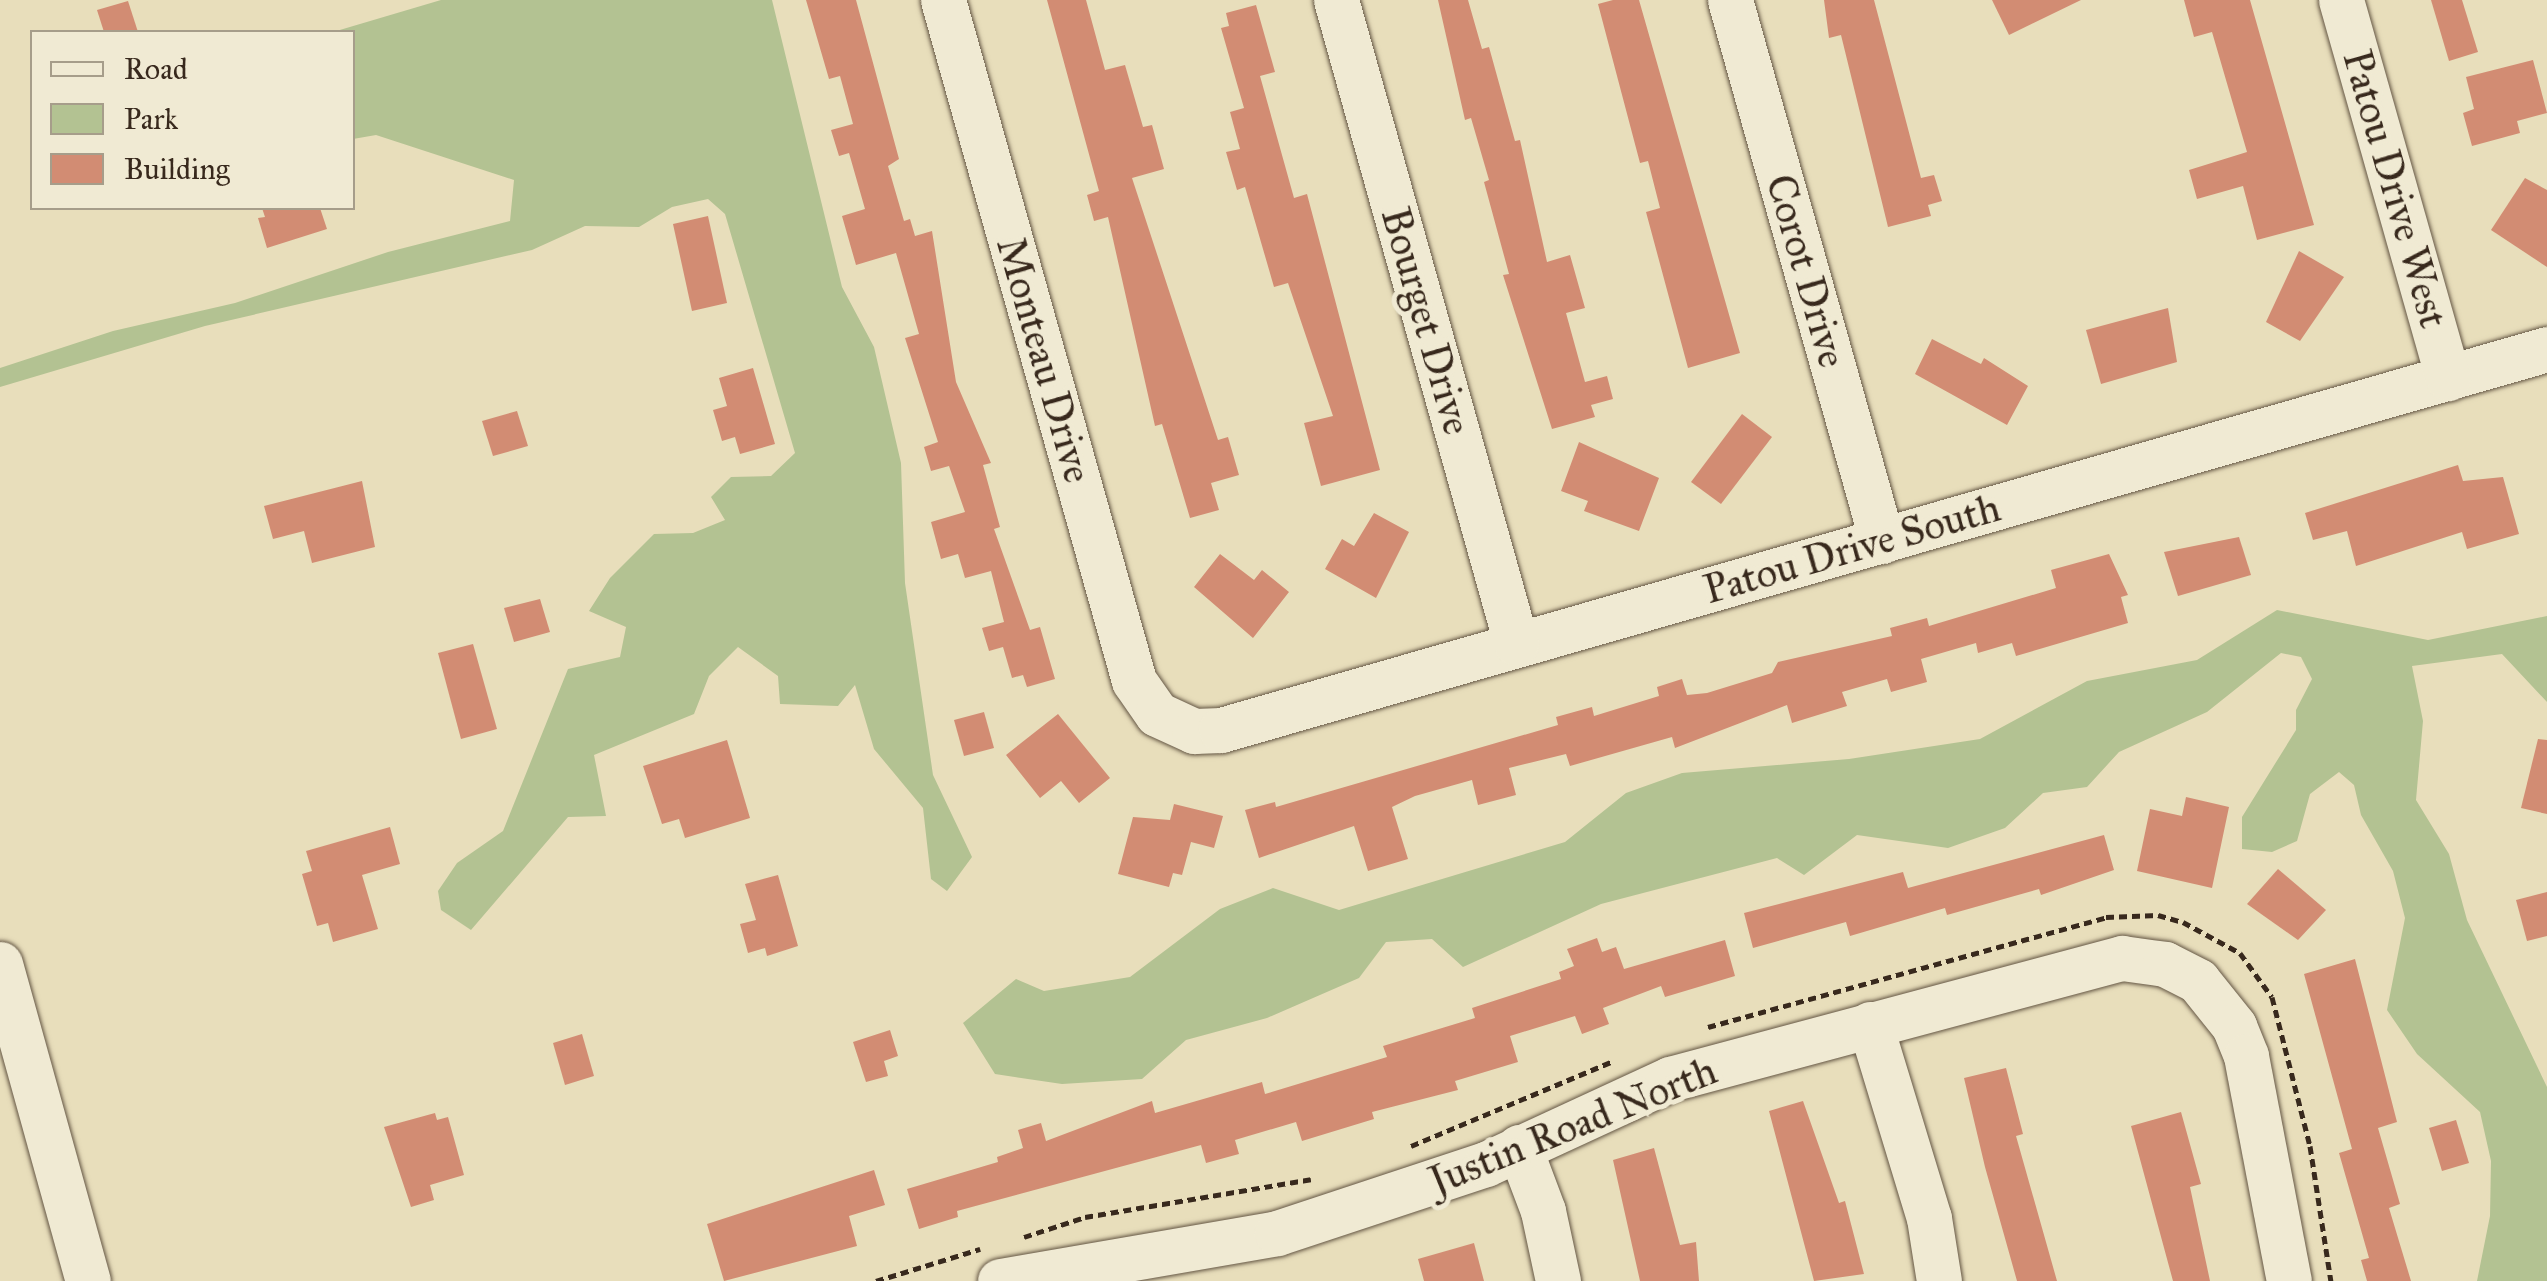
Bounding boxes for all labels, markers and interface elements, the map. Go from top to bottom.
legend [30,30,355,210]
street label: Patou Drive West [2332,45,2458,333]
text: Road [124,51,188,87]
text: Park [124,101,178,137]
text: Building [124,151,230,187]
street label: Corot Drive [1756,169,1856,373]
street label: Bourget Drive [1371,202,1481,440]
street label: Monteau Drive [986,232,1102,488]
street label: Patou Drive South [1698,484,2006,614]
street label: Justin Road North [1422,1047,1724,1205]

